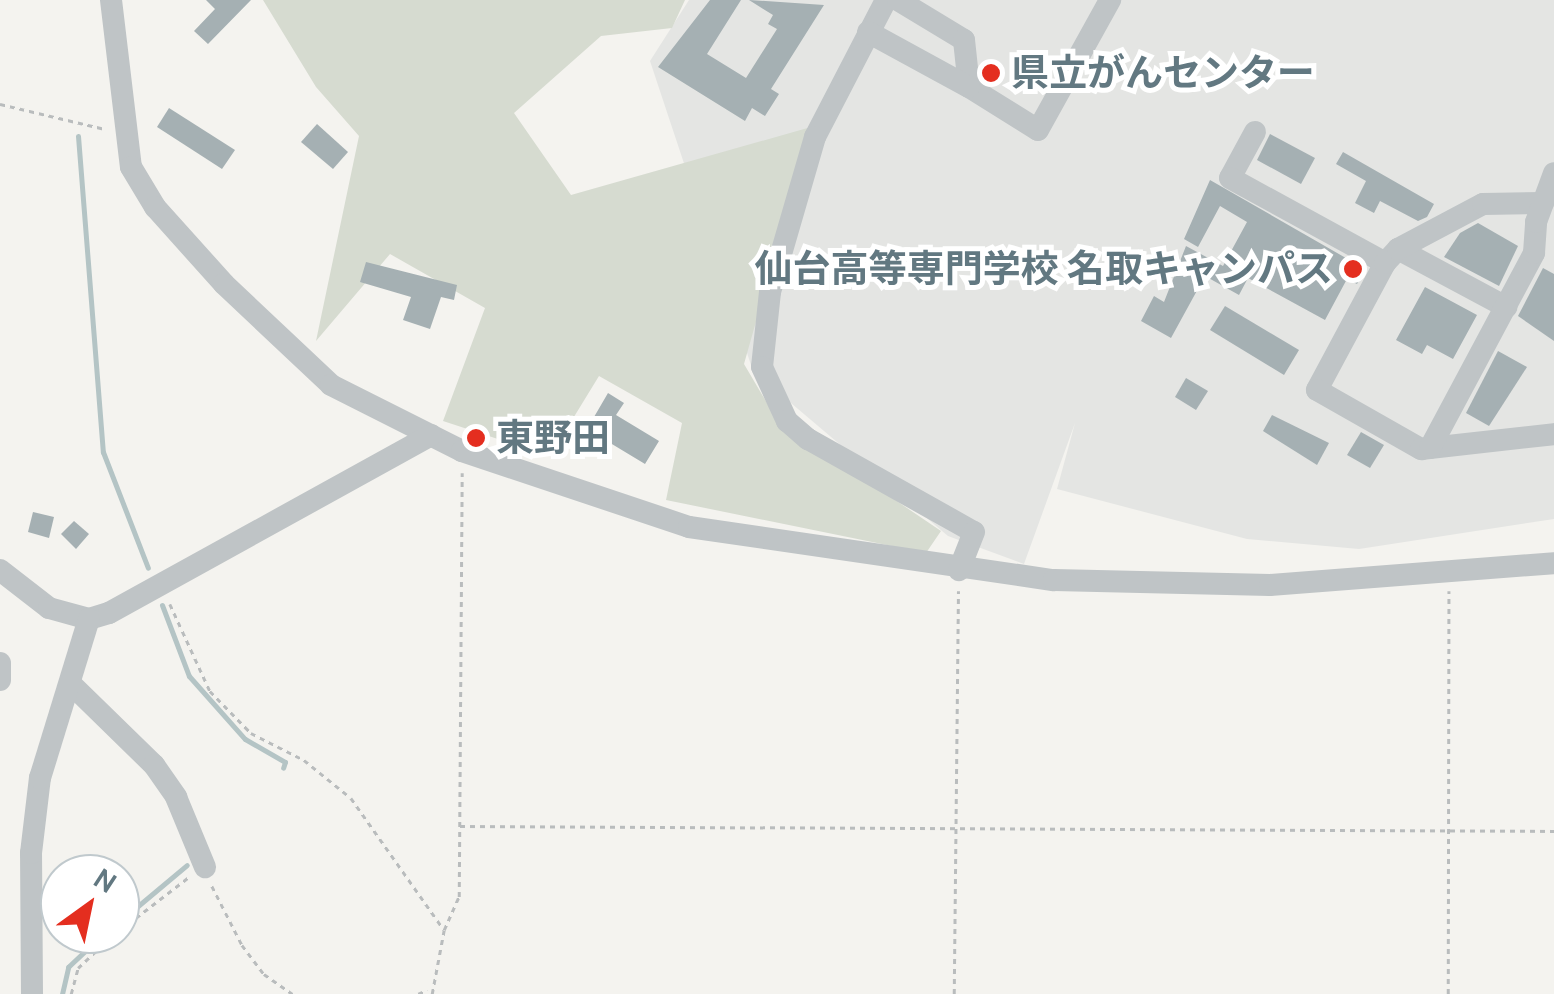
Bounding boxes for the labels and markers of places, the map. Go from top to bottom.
place label: 県立がんセンター [1011,50,1315,96]
marker: 県立がんセンター [980,62,1002,84]
place label: 仙台高等専門学校 名取キャンパス [754,246,1333,292]
marker: 仙台高等専門学校 名取キャンパス [1342,258,1364,280]
place label: 東野田 [496,415,610,461]
marker: 東野田 [465,427,487,449]

